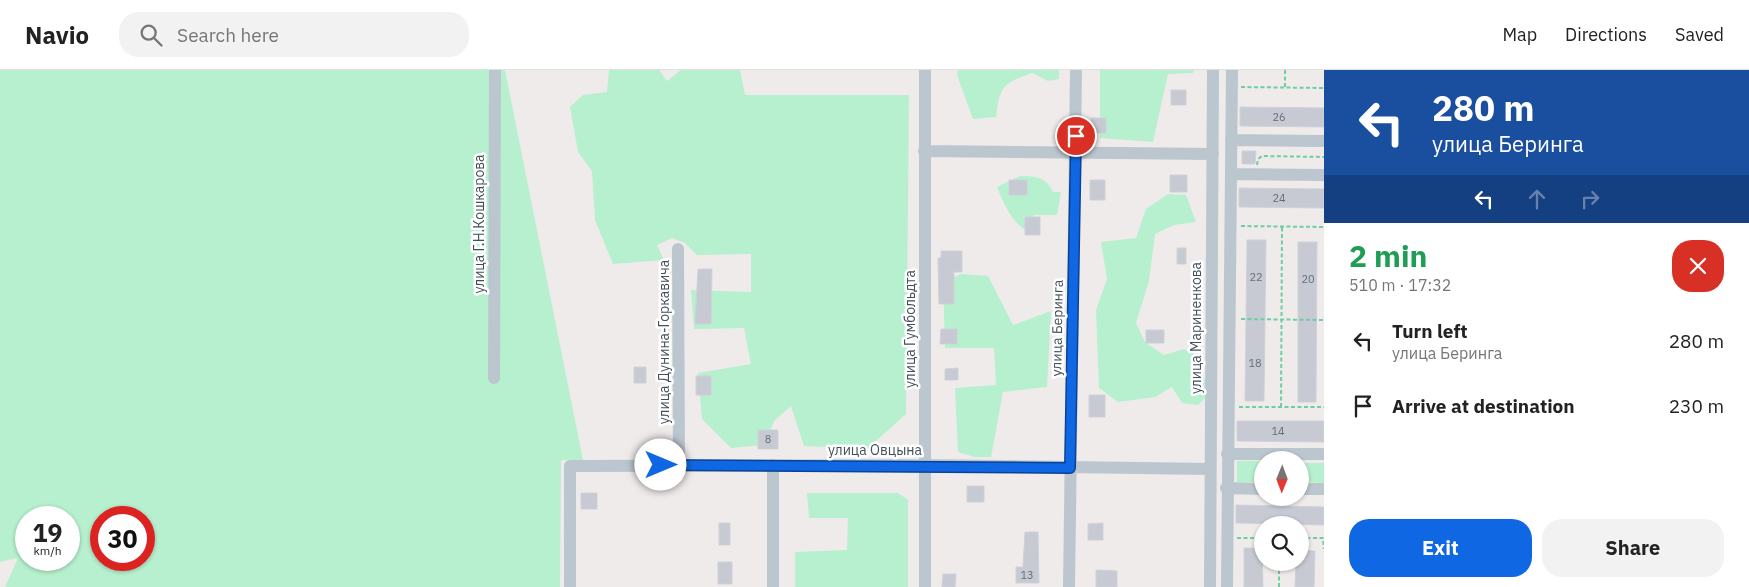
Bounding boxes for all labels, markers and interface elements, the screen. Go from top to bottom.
search box [119,12,469,57]
text: Navio [25,19,89,51]
icon: search [137,21,165,49]
text: Search here [177,23,279,47]
text: Map [1502,23,1537,46]
text: Directions [1565,23,1647,46]
text: Saved [1675,23,1724,46]
text: 280 m [1432,85,1535,131]
icon: left [1349,90,1414,155]
house number: 26 [1272,110,1286,124]
pin [1055,115,1097,157]
icon: arrive [1062,122,1090,150]
text: улица Беринга [1432,129,1584,158]
street label: улица Г.Н.Кошкарова [470,154,488,294]
icon: left [1470,185,1498,213]
icon: ahead [1523,185,1551,213]
icon: right [1576,185,1604,213]
house number: 24 [1272,191,1286,205]
text: 2 min [1349,236,1427,275]
button: close [1672,240,1724,292]
street label: улица Дунина-Горкавича [655,259,673,424]
street label: улица Мариненкова [1187,261,1205,394]
street label: улица Гумбольдта [901,269,919,388]
house number: 22 [1249,270,1263,284]
house number: 20 [1301,272,1315,286]
text: 510 m · 17:32 [1349,275,1451,295]
street label: улица Беринга [1047,279,1067,376]
text: Turn left [1392,319,1468,343]
icon: left [1349,327,1377,355]
text: 280 m [1669,329,1724,353]
text: улица Беринга [1392,343,1502,363]
house number: 18 [1248,356,1262,370]
icon: arrive [1349,392,1377,420]
text: Arrive at destination [1392,394,1575,418]
text: 230 m [1669,394,1724,418]
house number: 14 [1271,424,1285,438]
house number: 8 [765,432,771,446]
position arrow [634,438,686,490]
street label: улица Овцына [828,441,923,459]
north arrow [1254,451,1309,506]
map controls [1254,451,1309,571]
speed limit sign: 30 [90,506,155,571]
text: 19 [32,516,63,549]
button: search [1254,516,1309,571]
button: Exit [1349,519,1532,577]
button: Share [1542,519,1724,577]
text: km/h [33,543,62,558]
house number: 13 [1020,568,1034,582]

